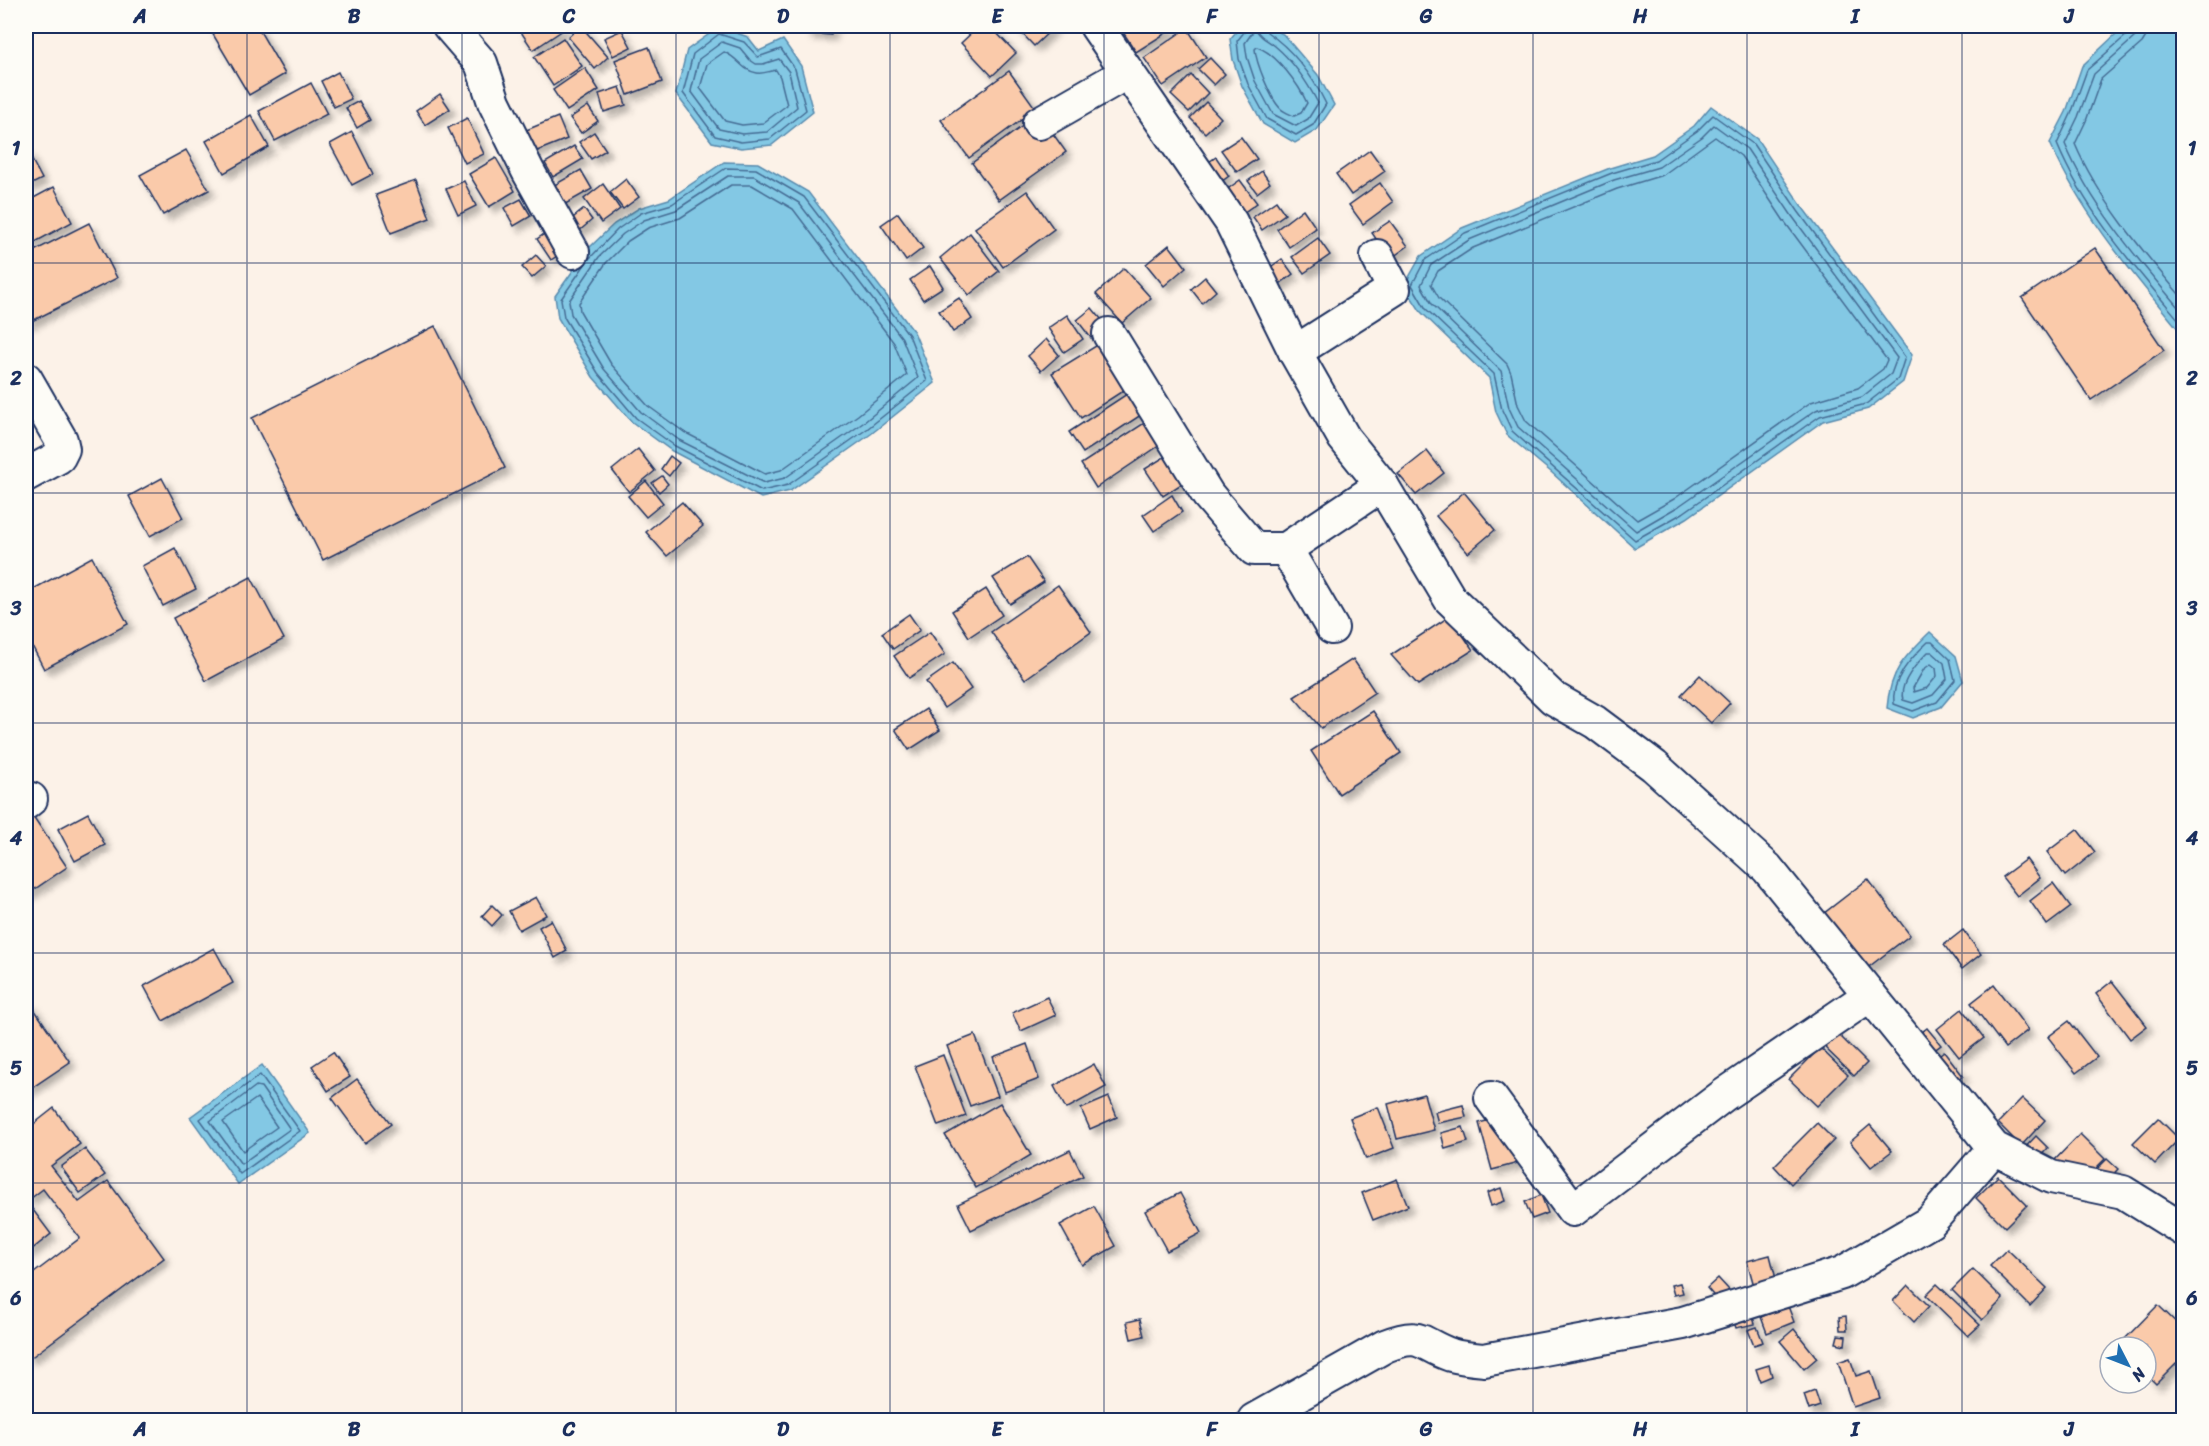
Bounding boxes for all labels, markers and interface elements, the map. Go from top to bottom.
text: A [132,0,147,34]
text: B [348,0,361,34]
text: C [562,0,576,34]
text: D [777,0,790,34]
text: E [991,0,1004,34]
text: F [1206,0,1219,34]
text: G [1419,0,1433,34]
text: H [1632,0,1648,34]
text: I [1850,0,1861,34]
text: J [2063,0,2075,34]
text: 1 [12,131,21,166]
text: 1 [2188,131,2197,166]
text: 2 [9,361,22,396]
text: 2 [2185,361,2198,396]
text: 3 [10,591,22,626]
text: 3 [2186,591,2198,626]
text: 4 [9,821,23,856]
text: 4 [2185,821,2199,856]
text: 5 [10,1051,22,1086]
text: 5 [2186,1051,2198,1086]
text: 6 [9,1281,22,1316]
text: 6 [2185,1281,2198,1316]
north arrow [2098,1335,2158,1395]
text: N [2124,1360,2154,1389]
text: A [132,1412,147,1446]
text: B [348,1412,361,1446]
text: C [562,1412,576,1446]
text: D [777,1412,790,1446]
text: E [991,1412,1004,1446]
text: F [1206,1412,1219,1446]
text: G [1419,1412,1433,1446]
text: H [1632,1412,1648,1446]
text: I [1850,1412,1861,1446]
text: J [2063,1412,2075,1446]

